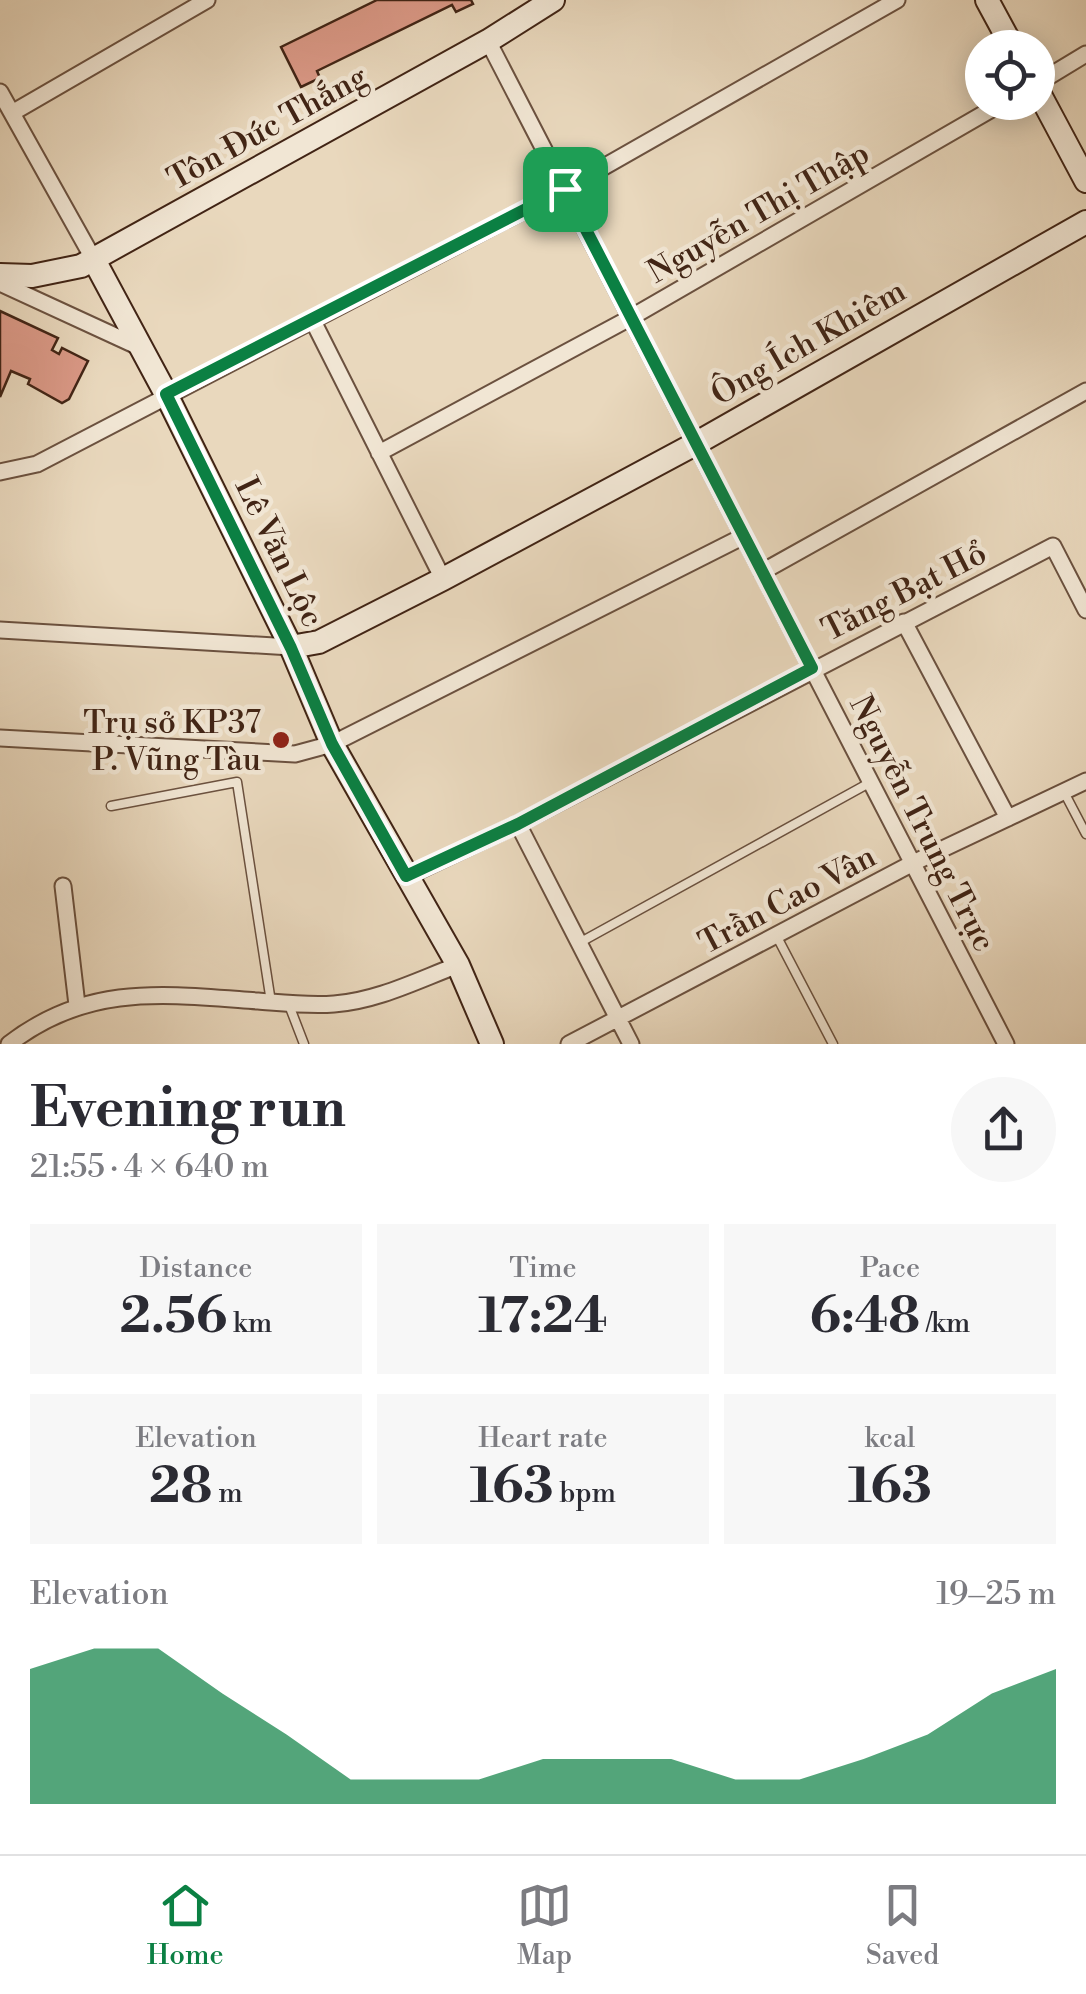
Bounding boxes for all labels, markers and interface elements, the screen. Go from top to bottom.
map controls [965,30,1055,120]
button: locate [965,30,1055,120]
street label: Tôn Đức Thắng [161,56,375,199]
street label: Nguyễn Thị Thập [641,133,876,293]
pin [523,147,608,232]
icon: arrive [538,162,593,217]
street label: Ông Ích Khiêm [703,269,913,415]
street label: Lê Văn Lộc [226,471,332,634]
street label: Tăng Bạt Hổ [815,533,993,650]
street label: Nguyễn Trung Trực [840,689,1004,958]
place label: Trụ sở KP37 P. Vũng Tàu [83,703,261,780]
marker: Trụ sở KP37 P. Vũng Tàu [270,729,292,751]
street label: Trần Cao Vân [692,836,883,963]
text: Evening run [30,1075,346,1144]
button: share [951,1077,1056,1182]
text: 21:55 · 4 × 640 m [30,1147,269,1187]
text: Distance [140,1251,252,1286]
text: Time [509,1251,577,1286]
text: Pace [860,1251,920,1286]
text: 2.56 [120,1286,227,1348]
text: 17:24 [478,1286,608,1348]
text: 6:48 [810,1286,920,1348]
text: km [227,1306,272,1341]
text: /km [920,1306,970,1341]
text: Elevation [135,1421,257,1456]
text: Heart rate [478,1421,608,1456]
text: kcal [865,1421,915,1456]
text: 28 [149,1456,212,1518]
text: 163 [470,1456,554,1518]
text: 163 [848,1456,932,1518]
text: m [212,1476,243,1511]
text: bpm [554,1476,616,1511]
text: Elevation [30,1574,169,1614]
text: 19–25 m [936,1574,1056,1614]
tab: Home [147,1878,224,1973]
tab: Map [517,1878,572,1973]
tab: Saved [866,1878,939,1973]

